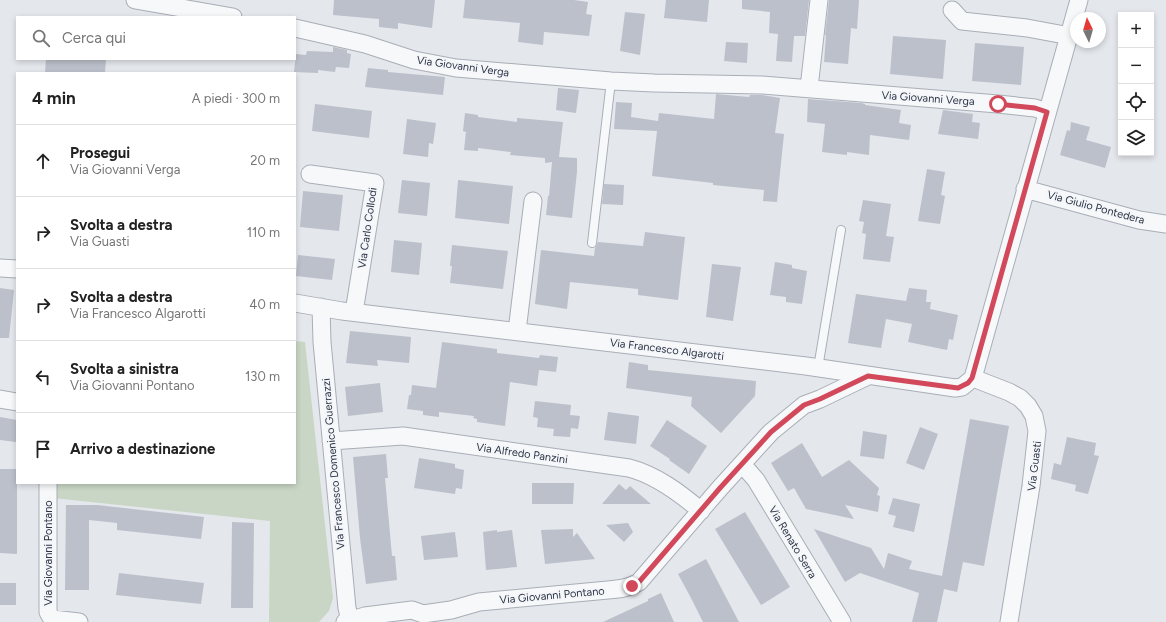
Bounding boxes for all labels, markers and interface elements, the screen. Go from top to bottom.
north arrow [1070,12,1106,48]
map controls [1118,12,1154,156]
button: + [1118,12,1154,48]
search box [16,16,296,60]
icon: search [30,27,52,49]
text: Cerca qui [62,29,126,47]
button: − [1118,48,1154,84]
street label: Via Giovanni Verga [416,54,510,79]
button: locate [1118,84,1154,120]
text: 4 min [32,88,76,108]
street label: Via Giovanni Verga [881,89,975,108]
text: A piedi · 300 m [192,91,280,106]
route start [989,95,1007,113]
button: layers [1118,120,1154,156]
text: Prosegui [70,144,130,162]
icon: ahead [32,150,54,172]
text: 20 m [250,153,280,168]
text: Via Giovanni Verga [70,162,180,177]
street label: Via Carlo Collodi [355,187,380,269]
street label: Via Giulio Pontedera [1046,188,1146,227]
text: Svolta a destra [70,216,173,234]
icon: right [32,222,54,244]
text: 110 m [247,225,280,240]
text: Via Guasti [70,234,130,249]
text: Svolta a destra [70,288,173,306]
icon: right [32,294,54,316]
text: 40 m [249,297,280,312]
text: Via Francesco Algarotti [70,306,206,321]
street label: Via Francesco Algarotti [609,336,725,363]
text: Svolta a sinistra [70,360,179,378]
icon: left [32,366,54,388]
text: 130 m [245,369,280,384]
text: Via Giovanni Pontano [70,378,195,393]
street label: Via Francesco Domenico Guerrazzi [320,378,347,550]
icon: arrive [32,438,54,460]
text: Arrivo a destinazione [70,440,215,458]
street label: Via Guasti [1025,440,1044,492]
street label: Via Alfredo Panzini [475,441,569,466]
street label: Via Giovanni Pontano [42,500,55,606]
street label: Via Renato Serra [766,504,819,581]
route end [623,577,641,595]
street label: Via Giovanni Pontano [499,584,605,607]

